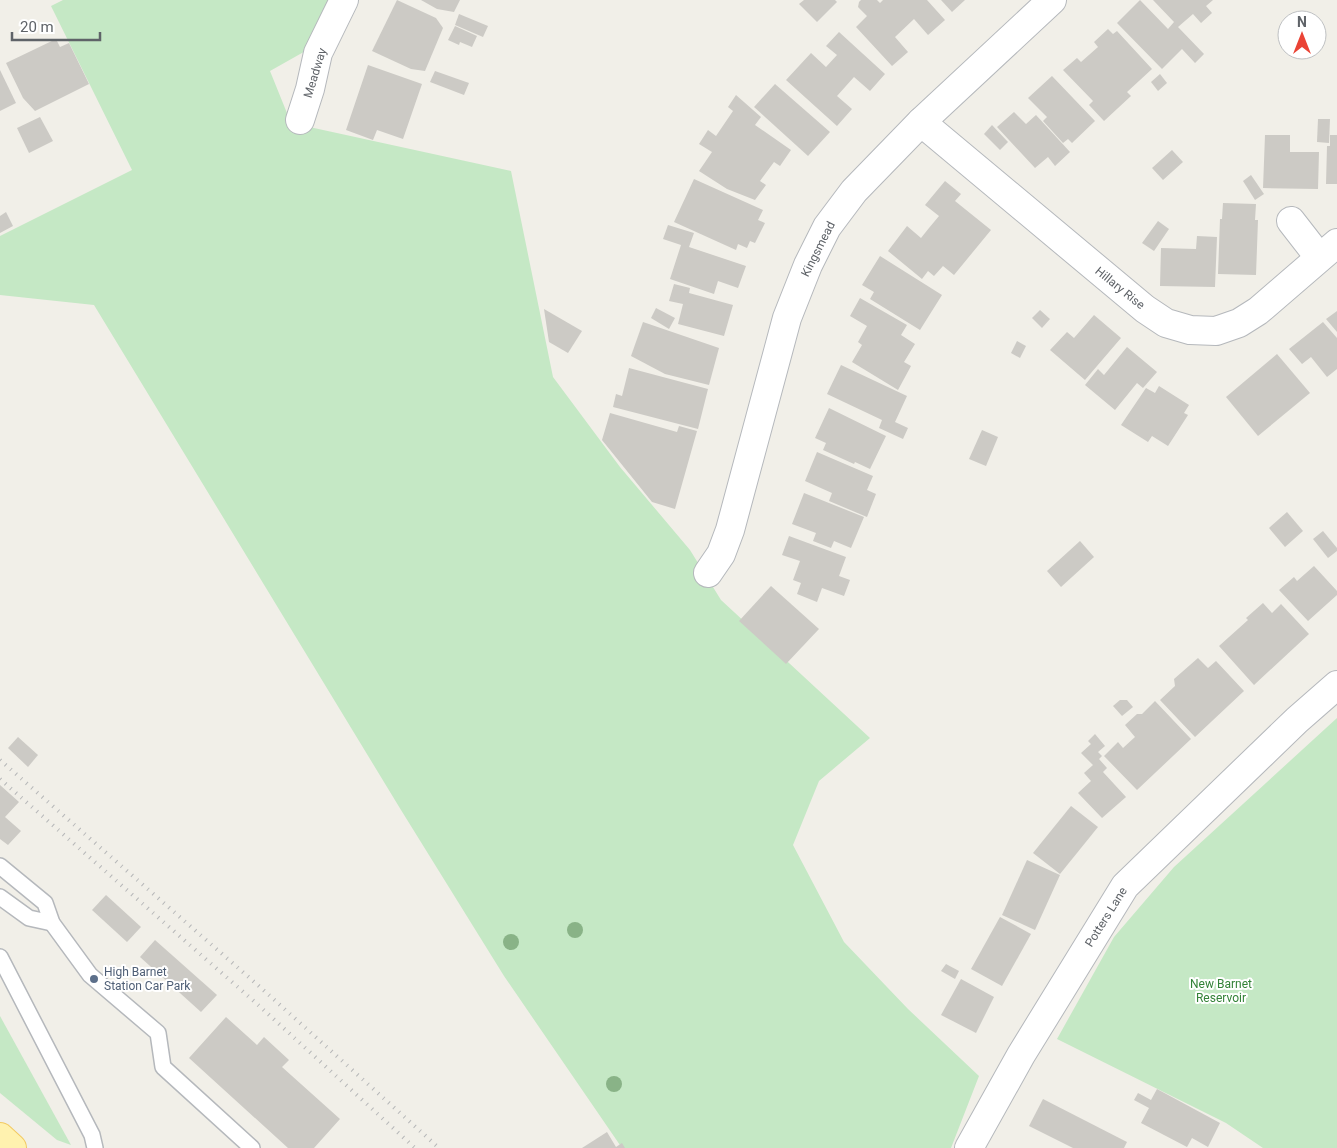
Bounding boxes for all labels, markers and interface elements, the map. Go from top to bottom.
scale bar [12,10,100,42]
north arrow [1277,10,1327,60]
text: N [1297,14,1307,30]
text: 20 m [20,18,54,36]
street label: Meadway [301,46,329,100]
street label: Kingsmead [798,219,838,279]
street label: Hillary Rise [1092,264,1148,312]
street label: Potters Lane [1082,885,1130,949]
place label: High Barnet Station Car Park [104,965,191,993]
marker: High Barnet Station Car Park [88,973,100,985]
park label: New Barnet Reservoir [1190,977,1252,1005]

